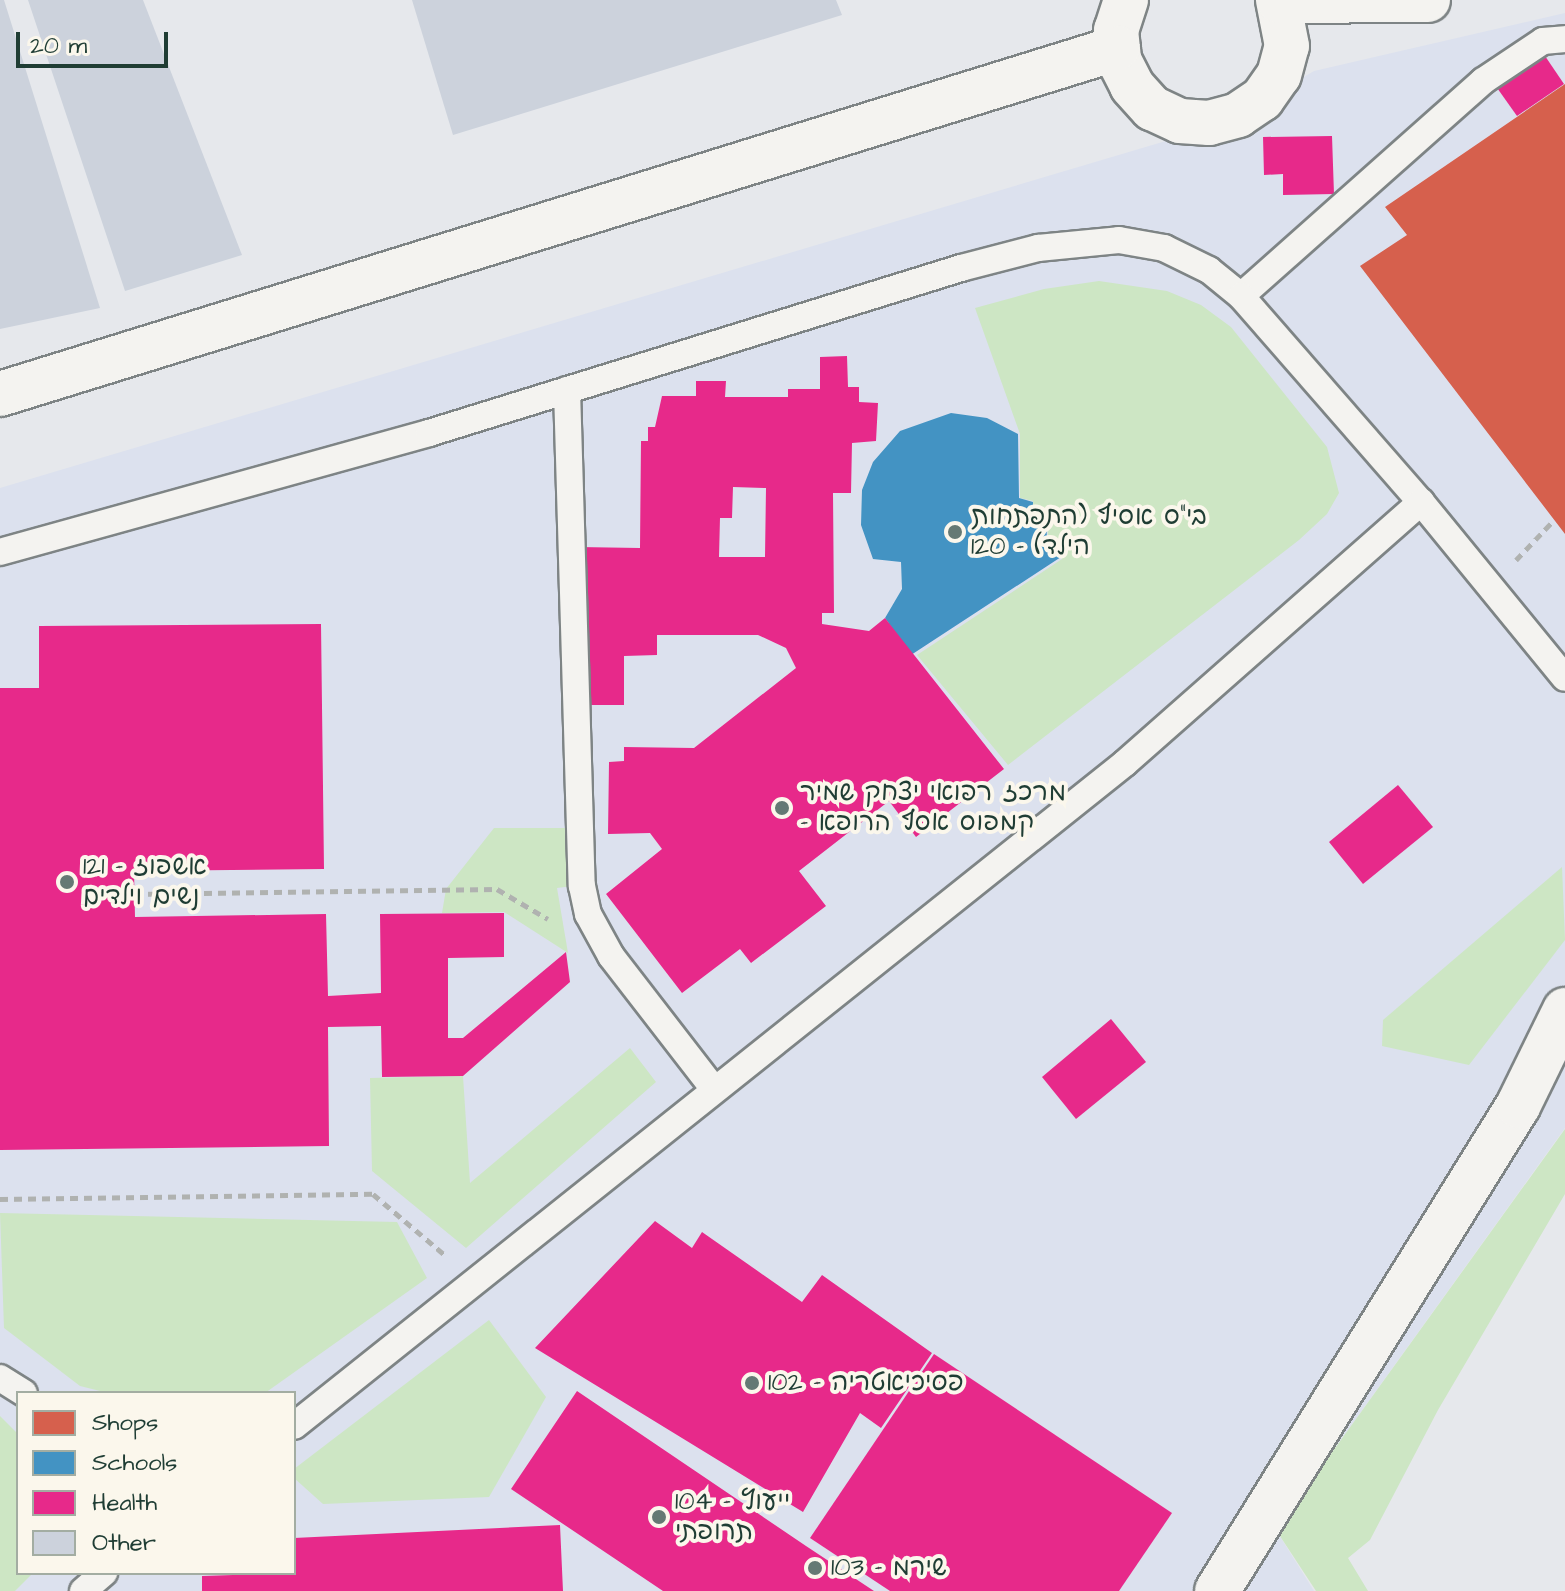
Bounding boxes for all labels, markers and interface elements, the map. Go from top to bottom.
scale bar [20,16,172,66]
text: 20 m [30,29,87,63]
place label: בי"ס אסיף (התפתחות הילד) - 120 [971,501,1207,562]
marker: בי"ס אסיף (התפתחות הילד) - 120 [946,523,964,541]
place label: מרכז רפואי יצחק שמיר – קמפוס אסף הרופא [800,777,1066,838]
marker: מרכז רפואי יצחק שמיר – קמפוס אסף הרופא [771,797,793,819]
place label: 121 - אשפוז נשים וילדים [83,851,207,912]
marker: 121 - אשפוז נשים וילדים [58,873,76,891]
place label: 102 - פסיכיאטריה [768,1367,964,1399]
marker: 102 - פסיכיאטריה [743,1374,761,1392]
legend [16,1391,296,1575]
text: Shops [92,1406,158,1440]
text: Schools [92,1446,177,1480]
text: Health [92,1486,157,1520]
place label: 104 - ייעוץ תרופתי [675,1486,790,1548]
marker: 104 - ייעוץ תרופתי [650,1508,668,1526]
text: Other [92,1526,156,1560]
place label: 103 - שירמ [831,1552,946,1584]
marker: 103 - שירמ [806,1559,824,1577]

